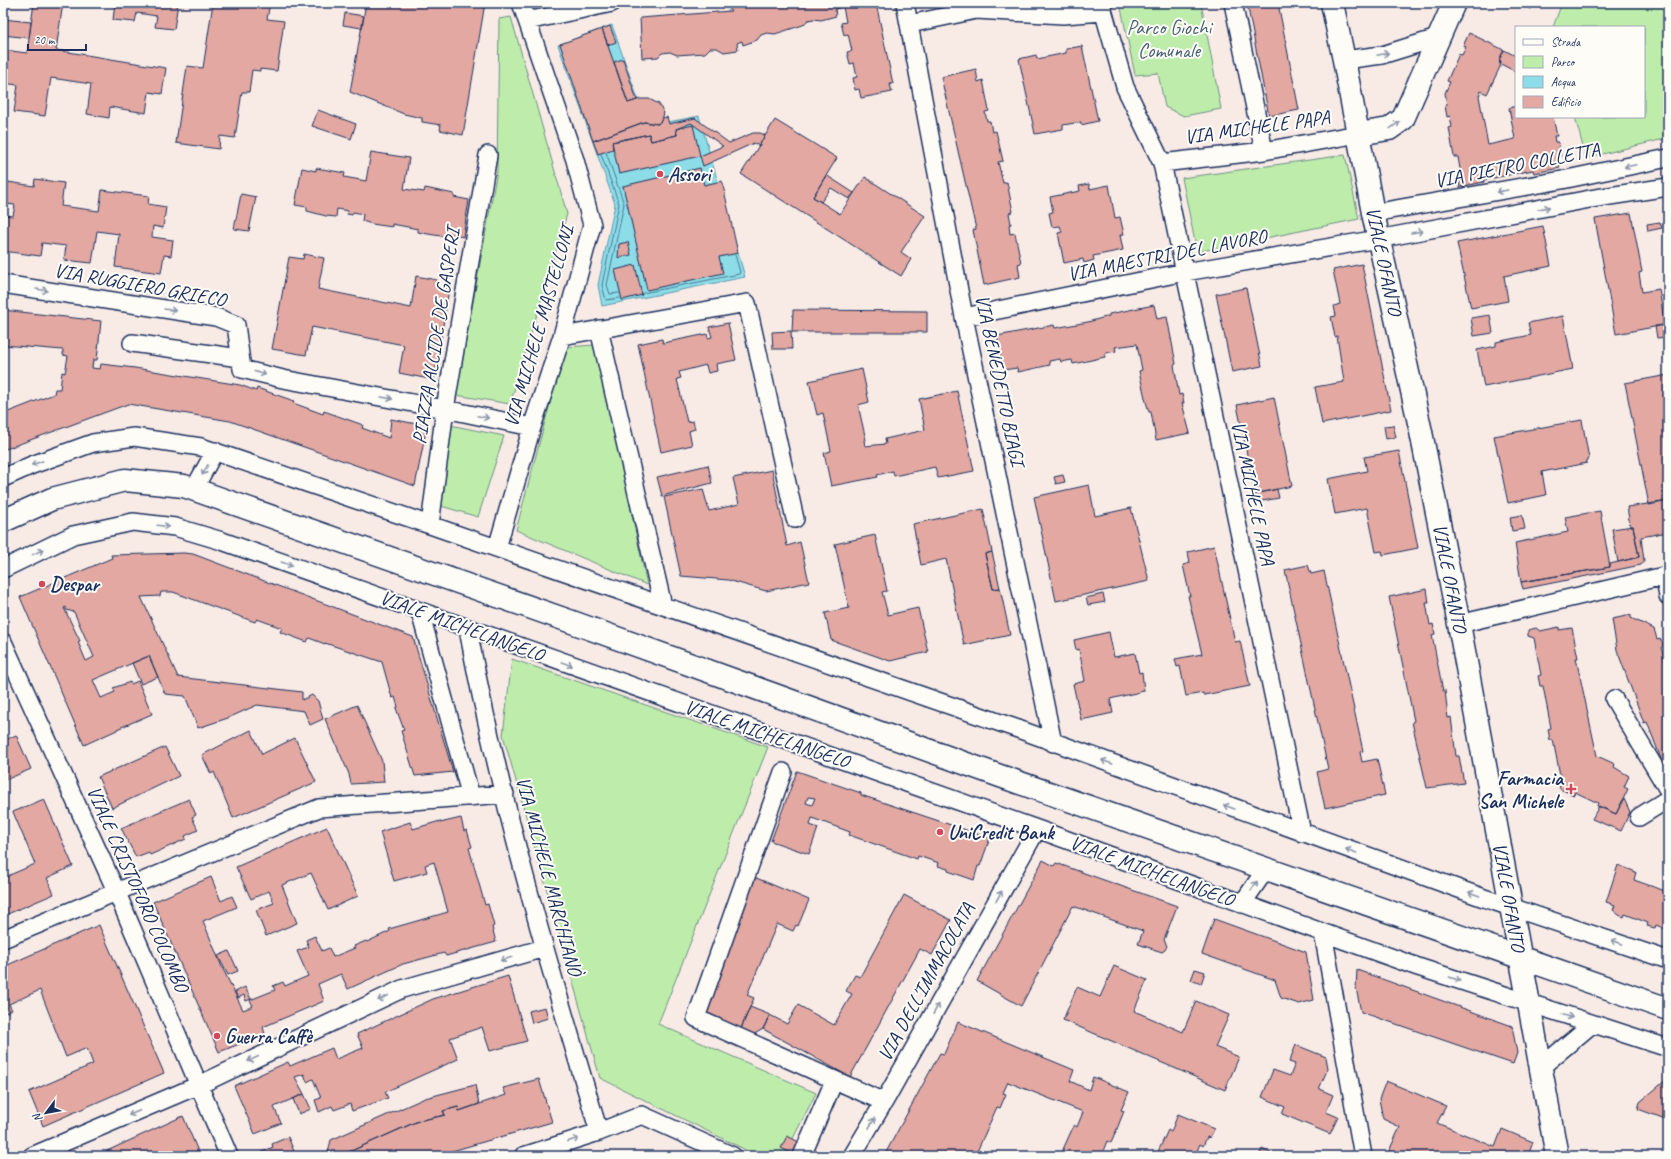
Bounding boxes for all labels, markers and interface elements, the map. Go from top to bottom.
park label: Parco Giochi Comunale [1127,15,1214,63]
scale bar [28,26,86,52]
legend [1515,26,1645,118]
text: 20 m [34,32,56,48]
text: Strada [1551,34,1581,50]
one-way arrow [1376,49,1389,57]
text: Parco [1551,54,1576,70]
text: Acqua [1551,74,1576,90]
text: Edificio [1551,94,1581,110]
street label: VIA MICHELE PAPA [1183,104,1332,150]
one-way arrow [1390,120,1401,129]
street label: VIA PIETRO COLLETTA [1432,137,1603,193]
place label: Assori [668,162,713,187]
one-way arrow [1624,162,1637,170]
marker: Assori [655,169,665,179]
one-way arrow [1496,187,1509,195]
one-way arrow [1538,203,1551,211]
street label: VIALE OFANTO [1360,205,1408,319]
street label: VIA MICHELE MASTELLONI [498,219,581,430]
street label: PIAZZA ALCIDE DE GASPERI [407,221,466,446]
street label: VIA MAESTRI DEL LAVORO [1065,223,1271,287]
one-way arrow [1410,228,1423,236]
street label: VIA RUGGIERO GRIECO [52,258,230,313]
one-way arrow [35,286,48,294]
street label: VIA BENEDETTO BIAGI [970,292,1031,472]
one-way arrow [163,306,176,314]
one-way arrow [253,370,266,377]
one-way arrow [380,395,393,403]
one-way arrow [476,413,489,421]
street label: VIA MICHELE PAPA [1226,419,1281,568]
one-way arrow [31,460,43,468]
one-way arrow [200,464,208,476]
one-way arrow [156,522,169,530]
street label: VIALE OFANTO [1427,522,1473,636]
one-way arrow [32,548,44,555]
one-way arrow [280,560,292,568]
place label: Despar [50,572,101,597]
marker: Despar [37,579,47,589]
street label: VIALE MICHELANGELO [377,585,549,668]
one-way arrow [561,660,573,668]
street label: VIALE MICHELANGELO [681,694,855,775]
one-way arrow [1101,758,1113,766]
place label: Farmacia San Michele [1478,766,1565,814]
street label: VIA MICHELE MARCHIANÒ [510,774,588,980]
street label: VIALE CRISTOFORO COLOMBO [81,782,196,998]
marker: Farmacia San Michele [1566,784,1576,794]
one-way arrow [1224,802,1236,810]
place label: UniCredit Bank [948,820,1055,845]
marker: UniCredit Bank [935,827,945,837]
street label: VIALE MICHELANGELO [1067,830,1239,913]
street label: VIALE OFANTO [1487,841,1531,955]
one-way arrow [1346,846,1358,854]
one-way arrow [1250,881,1258,892]
one-way arrow [996,890,1004,902]
one-way arrow [1468,890,1480,898]
street label: VIA DELL'IMMACOLATA [872,898,980,1066]
one-way arrow [1612,938,1624,946]
one-way arrow [500,955,513,963]
one-way arrow [1449,976,1461,984]
one-way arrow [377,995,389,1002]
one-way arrow [932,1004,940,1016]
one-way arrow [1560,1013,1573,1020]
place label: Guerra Caffè [225,1024,314,1049]
marker: Guerra Caffè [212,1031,222,1041]
one-way arrow [247,1056,259,1063]
north arrow [26,1093,66,1133]
one-way arrow [128,1109,140,1117]
text: N [29,1110,45,1125]
one-way arrow [868,1117,876,1129]
one-way arrow [567,1136,580,1143]

